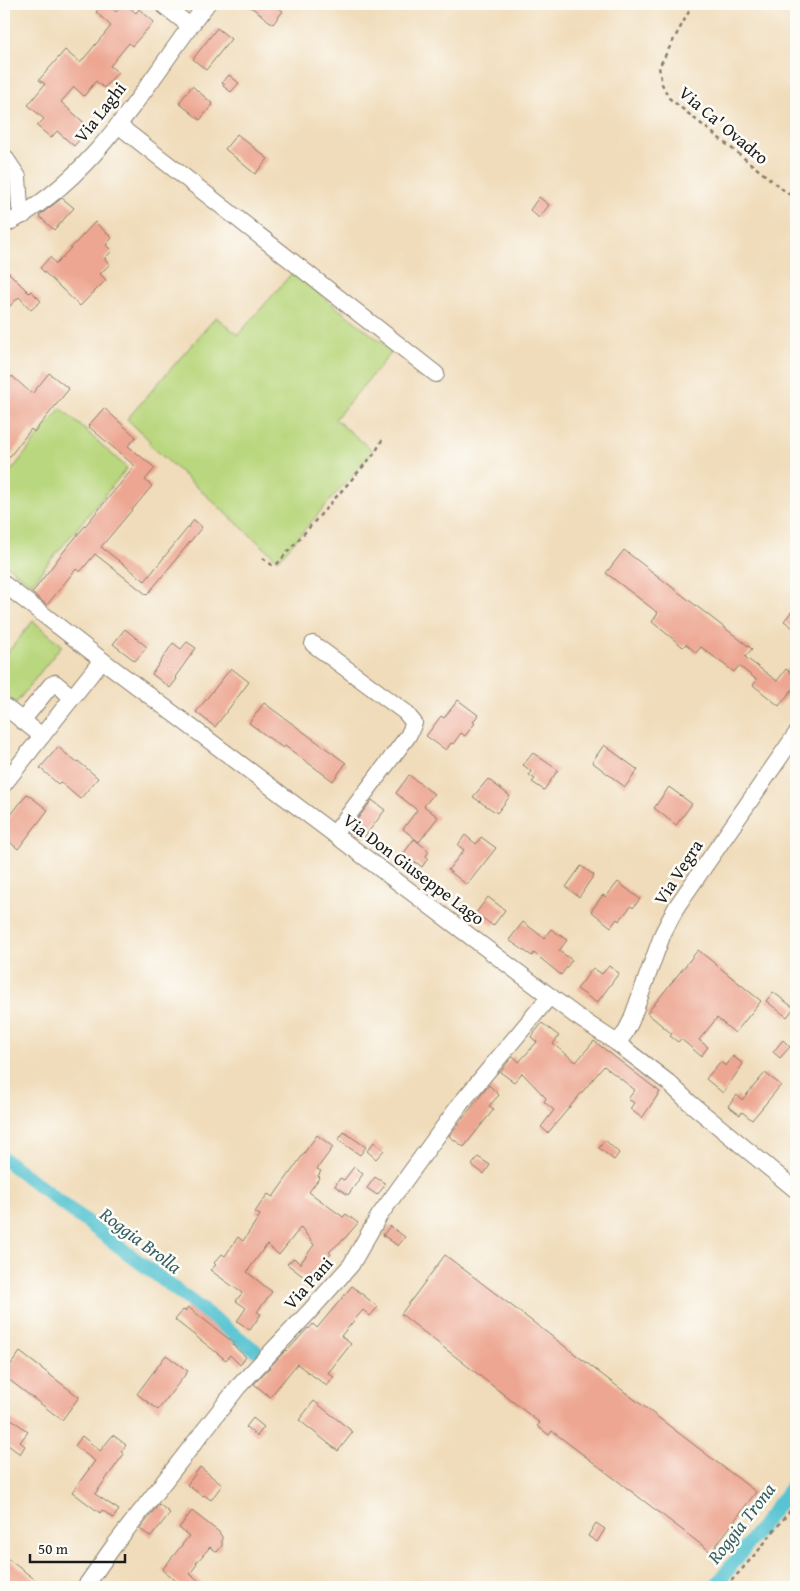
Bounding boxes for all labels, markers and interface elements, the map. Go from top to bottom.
street label: Via Laghi [68,76,132,148]
street label: Via Ca' Ovadro [673,79,775,171]
street label: Via Don Giuseppe Lago [337,807,491,931]
street label: Via Vegra [647,834,710,910]
water label: Roggia Brolla [94,1199,188,1280]
street label: Via Pani [277,1251,339,1315]
water label: Roggia Trona [700,1476,782,1570]
scale bar [30,1531,125,1563]
text: 50 m [38,1538,69,1559]

